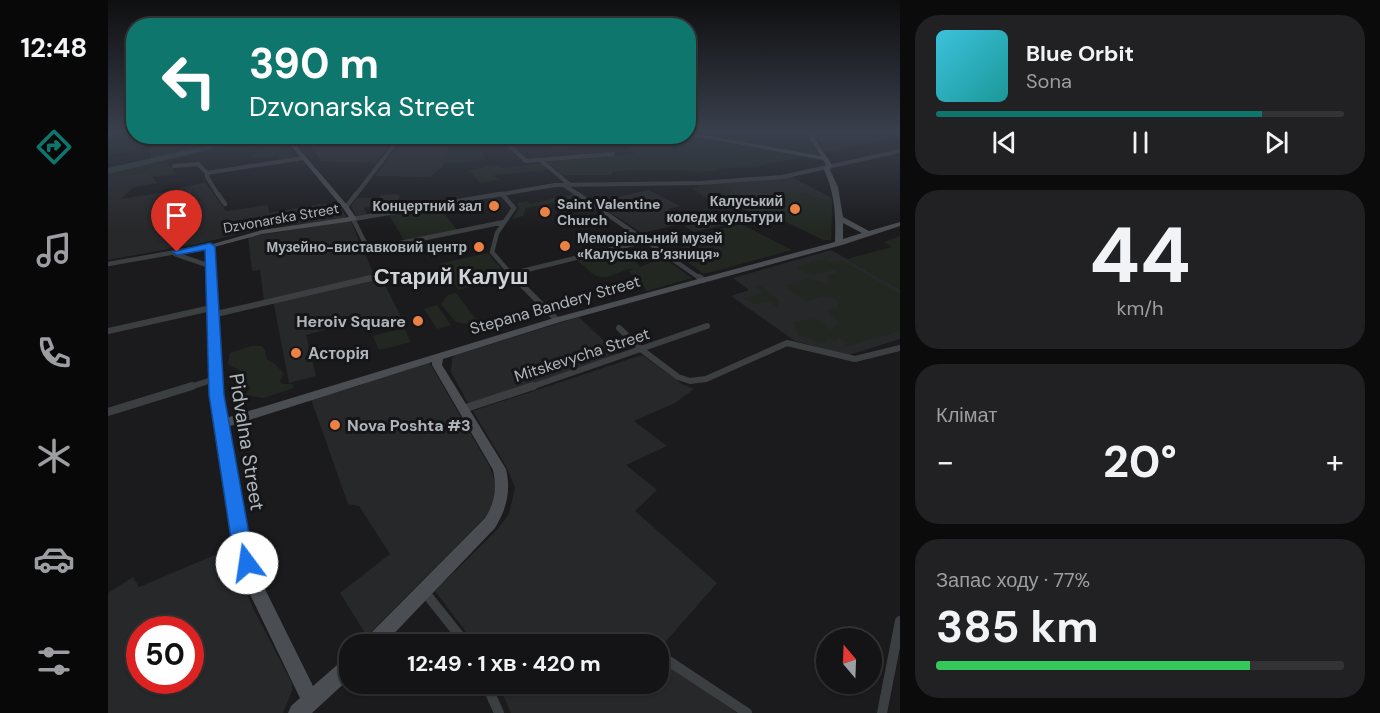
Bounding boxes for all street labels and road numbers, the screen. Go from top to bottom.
street label: Dzvonarska Street [222,199,340,237]
street label: Stepana Bandery Street [467,271,643,339]
street label: Mitskevycha Street [512,323,652,387]
street label: Pidvalna Street [223,371,271,513]

